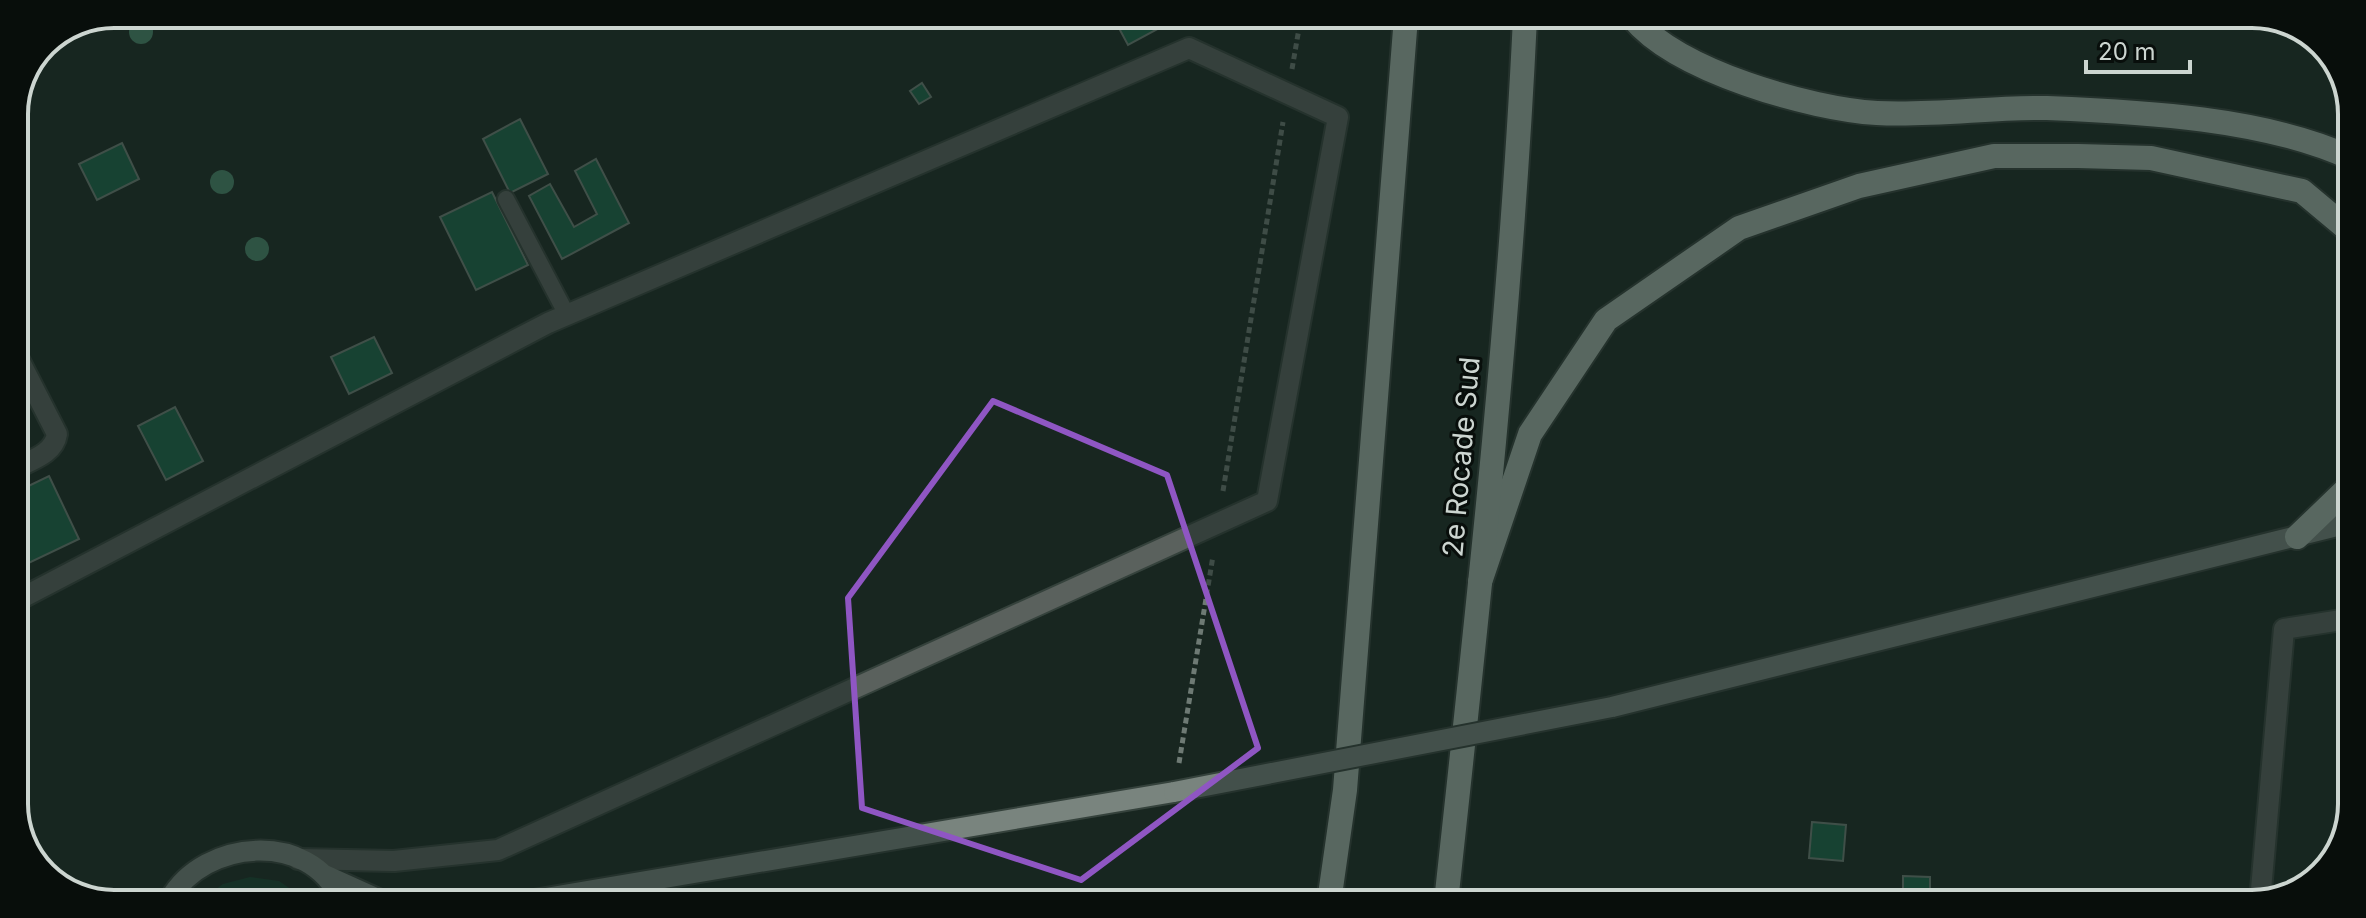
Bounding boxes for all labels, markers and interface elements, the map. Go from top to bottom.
scale bar [2086,24,2190,74]
text: 20 m [2098,37,2156,66]
street label: 2e Rocade Sud [1435,356,1487,558]

